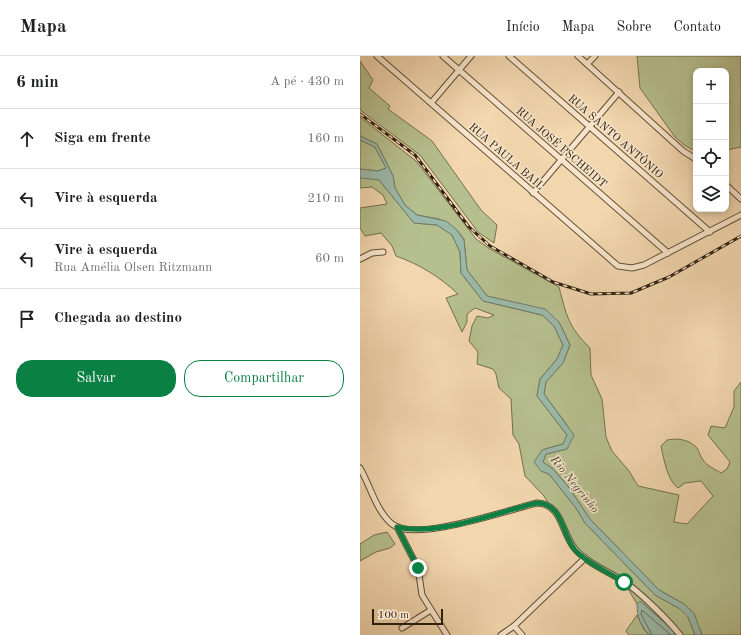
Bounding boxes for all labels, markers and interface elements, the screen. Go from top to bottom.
text: Mapa [20,18,67,37]
text: Início [506,20,540,34]
text: Mapa [562,20,594,34]
text: Sobre [616,20,651,34]
text: Contato [673,20,721,34]
map controls [693,68,729,212]
button: + [693,68,729,104]
text: 6 min [16,74,59,91]
text: A pé · 430 m [270,75,344,88]
street label: RUA SANTO ANTÔNIO [566,92,666,181]
street label: RUA JOSÉ PSCHEIDT [514,104,610,191]
button: − [693,104,729,140]
street label: RUA PAULA BAIL [466,122,546,193]
icon: ahead [16,128,38,150]
text: Siga em frente [54,131,151,146]
text: 160 m [307,132,344,145]
button: locate [693,140,729,176]
button: layers [693,176,729,212]
icon: left [16,188,38,210]
text: Vire à esquerda [54,191,158,206]
text: 210 m [307,192,344,205]
text: Vire à esquerda [54,243,158,258]
icon: left [16,248,38,270]
text: 60 m [315,252,344,265]
text: Rua Amélia Olsen Ritzmann [54,261,212,274]
icon: arrive [16,308,38,330]
text: Chegada ao destino [54,311,182,326]
button: Salvar [16,360,176,397]
button: Compartilhar [184,360,344,397]
water label: Rio Negrinho [547,453,601,516]
route end [409,559,427,577]
route start [615,573,633,591]
scale bar [372,607,443,626]
text: 100 m [378,610,409,621]

